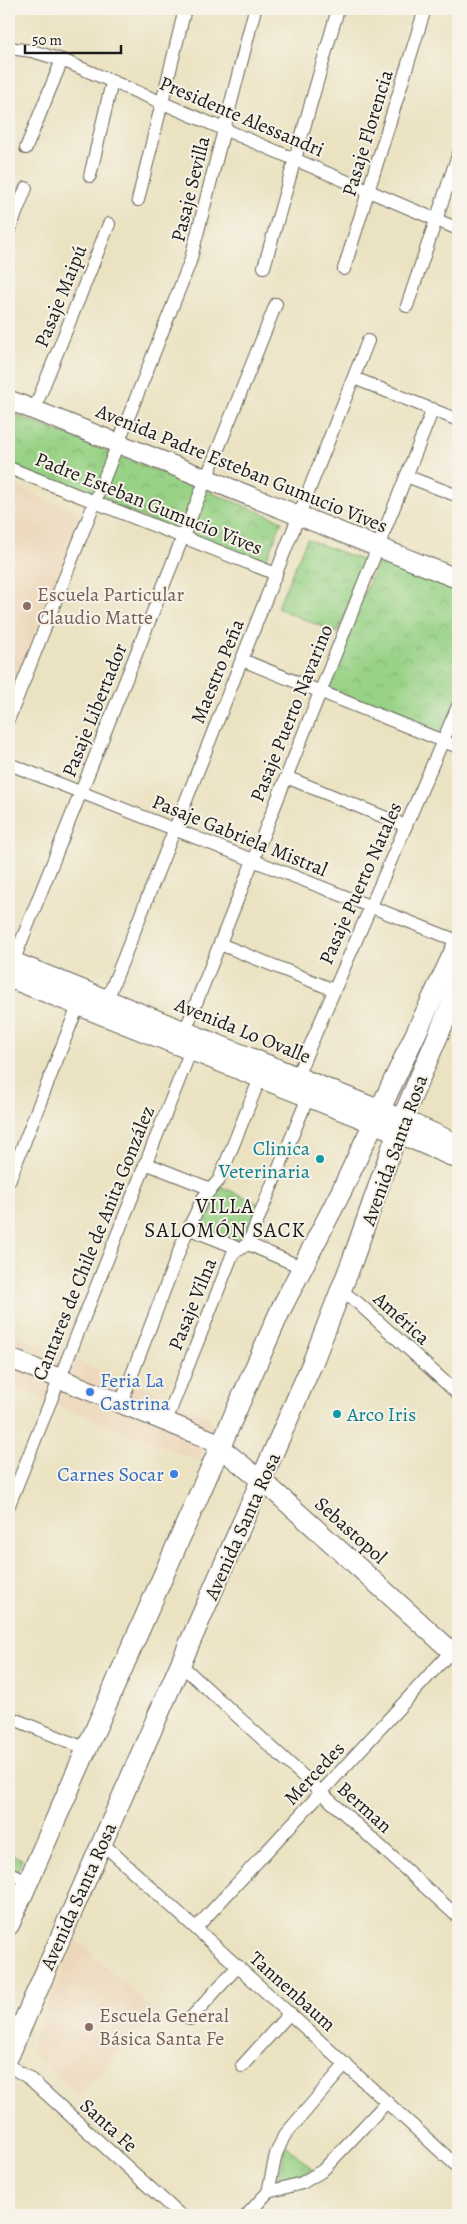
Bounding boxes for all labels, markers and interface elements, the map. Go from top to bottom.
scale bar [25,22,121,54]
text: 50 m [32,30,62,50]
street label: Pasaje Florencia [335,66,400,200]
street label: Presidente Alessandri [155,70,328,163]
street label: Pasaje Sevilla [164,133,217,245]
street label: Pasaje Maipú [28,241,93,351]
street label: Avenida Padre Esteban Gumucio Vives [93,398,391,538]
street label: Padre Esteban Gumucio Vives [32,446,266,560]
place label: Escuela Particular Claudio Matte [37,581,185,631]
marker: Escuela Particular Claudio Matte [21,600,33,612]
street label: Maestro Peña [184,614,251,728]
street label: Pasaje Puerto Navarino [243,620,339,806]
street label: Pasaje Libertador [55,639,134,781]
street label: Pasaje Gabriela Mistral [148,788,332,883]
street label: Pasaje Puerto Natales [312,798,408,969]
street label: Avenida Lo Ovalle [170,991,315,1070]
street label: Avenida Santa Rosa [354,1070,435,1230]
street label: Cantares de Chile de Anita González [26,1102,161,1385]
place label: Clinica Veterinaria [218,1135,311,1185]
marker: Clinica Veterinaria [314,1153,326,1165]
district label: VILLA SALOMÓN SACK [144,1192,306,1244]
street label: Pasaje Vilna [162,1253,223,1354]
street label: América [367,1285,436,1352]
place label: Feria La Castrina [100,1367,171,1417]
marker: Feria La Castrina [84,1386,96,1398]
place label: Arco Iris [346,1401,416,1428]
marker: Arco Iris [331,1408,343,1420]
street label: Avenida Santa Rosa [197,1448,287,1605]
place label: Carnes Socar [57,1461,164,1488]
marker: Carnes Socar [168,1468,180,1480]
street label: Sebastopol [309,1491,393,1570]
street label: Mercedes [278,1736,351,1811]
street label: Berman [331,1775,398,1839]
street label: Avenida Santa Rosa [33,1818,123,1975]
street label: Tannenbaum [243,1945,342,2038]
place label: Escuela General Básica Santa Fe [99,2002,229,2052]
marker: Escuela General Básica Santa Fe [83,2021,95,2033]
street label: Santa Fe [74,2092,143,2158]

